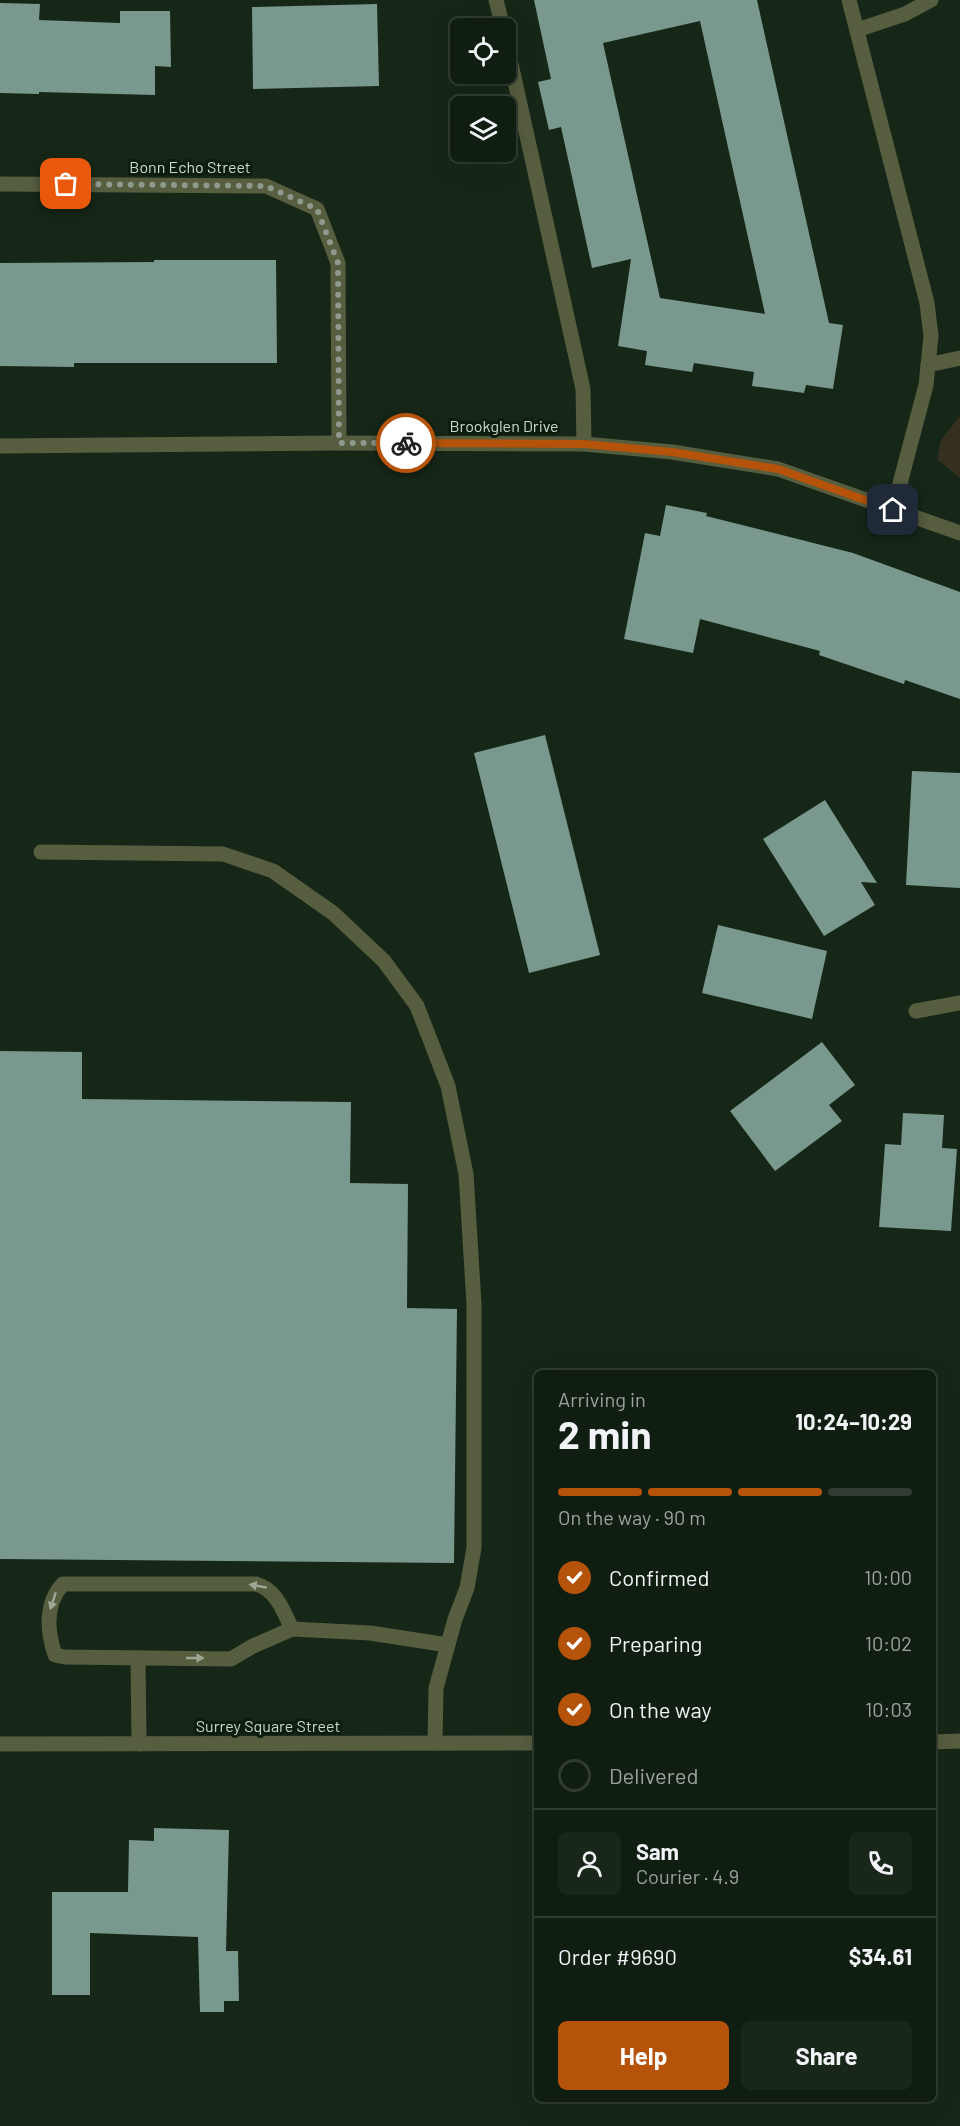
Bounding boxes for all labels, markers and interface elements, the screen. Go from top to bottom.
map controls [450,18,516,162]
button: locate [450,18,516,84]
button: layers [450,96,516,162]
street label: Bonn Echo Street [129,157,251,176]
pin [40,158,91,209]
icon: bag [49,167,82,200]
courier [376,413,436,473]
street label: Brookglen Drive [449,416,559,435]
icon: bike [390,427,423,460]
pin [867,484,918,535]
icon: home [876,493,909,526]
text: Arriving in [558,1387,646,1411]
text: 10:24–10:29 [795,1408,912,1434]
text: 2 min [558,1410,651,1457]
text: On the way · 90 m [558,1505,706,1529]
icon: check [558,1561,591,1594]
text: Confirmed [609,1564,709,1590]
text: 10:00 [864,1565,912,1589]
one-way arrow [248,1581,267,1590]
one-way arrow [48,1593,57,1611]
icon: check [558,1627,591,1660]
text: Preparing [609,1630,702,1656]
text: 10:02 [865,1631,912,1655]
one-way arrow [185,1654,204,1663]
icon: check [558,1693,591,1726]
text: On the way [609,1696,712,1722]
text: 10:03 [865,1697,912,1721]
street label: Surrey Square Street [196,1716,340,1735]
text: Delivered [609,1762,698,1788]
button: person [558,1832,621,1895]
button: phone [849,1832,912,1895]
text: Sam [636,1838,679,1864]
text: Courier · 4.9 [636,1864,739,1888]
text: Order #9690 [558,1943,677,1969]
text: $34.61 [849,1943,912,1969]
button: Help [558,2021,729,2090]
button: Share [741,2021,912,2090]

